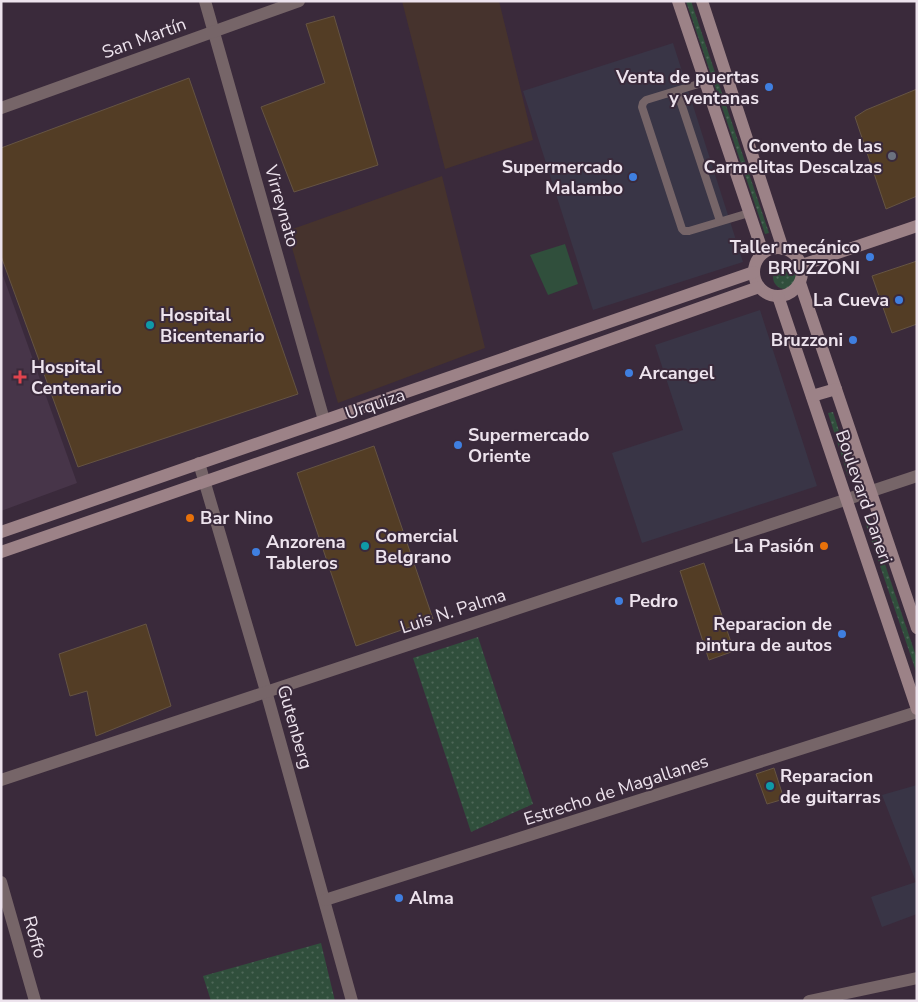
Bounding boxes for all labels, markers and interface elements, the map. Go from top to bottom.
street label: San Martín [99,12,189,64]
place label: Venta de puertas y ventanas [615,65,759,110]
marker: Venta de puertas y ventanas [763,81,775,93]
place label: Convento de las Carmelitas Descalzas [704,134,882,179]
marker: Convento de las Carmelitas Descalzas [886,150,898,162]
place label: Supermercado Malambo [502,155,623,200]
street label: Virreynato [259,161,305,250]
marker: Supermercado Malambo [627,171,639,183]
place label: Taller mecánico BRUZZONI [730,235,860,280]
marker: Taller mecánico BRUZZONI [864,251,876,263]
place label: La Cueva [813,288,889,312]
marker: La Cueva [893,294,905,306]
place label: Hospital Bicentenario [160,303,265,348]
marker: Hospital Bicentenario [144,319,156,331]
place label: Bruzzoni [771,328,843,352]
marker: Bruzzoni [847,334,859,346]
place label: Hospital Centenario [31,355,122,400]
place label: Arcangel [639,361,715,385]
marker: Arcangel [623,367,635,379]
marker: Hospital Centenario [13,370,27,384]
street label: Urquiza [342,383,408,425]
place label: Supermercado Oriente [468,423,589,468]
street label: Boulevard Daneri [830,427,898,567]
marker: Supermercado Oriente [452,439,464,451]
place label: Bar Nino [200,506,273,530]
marker: Bar Nino [184,512,196,524]
place label: Comercial Belgrano [375,524,458,569]
place label: Anzorena Tableros [266,530,346,575]
place label: La Pasión [734,534,814,558]
marker: Comercial Belgrano [359,540,371,552]
marker: La Pasión [818,540,830,552]
marker: Anzorena Tableros [250,546,262,558]
street label: Luis N. Palma [397,583,509,639]
place label: Pedro [629,589,678,613]
marker: Pedro [613,595,625,607]
place label: Reparacion de pintura de autos [695,612,832,657]
marker: Reparacion de pintura de autos [836,628,848,640]
street label: Gutenberg [272,682,318,772]
street label: Estrecho de Magallanes [521,749,711,831]
place label: Reparacion de guitarras [780,764,881,809]
marker: Reparacion de guitarras [764,780,776,792]
place label: Alma [409,886,454,910]
marker: Alma [393,892,405,904]
street label: Roffo [18,913,52,961]

